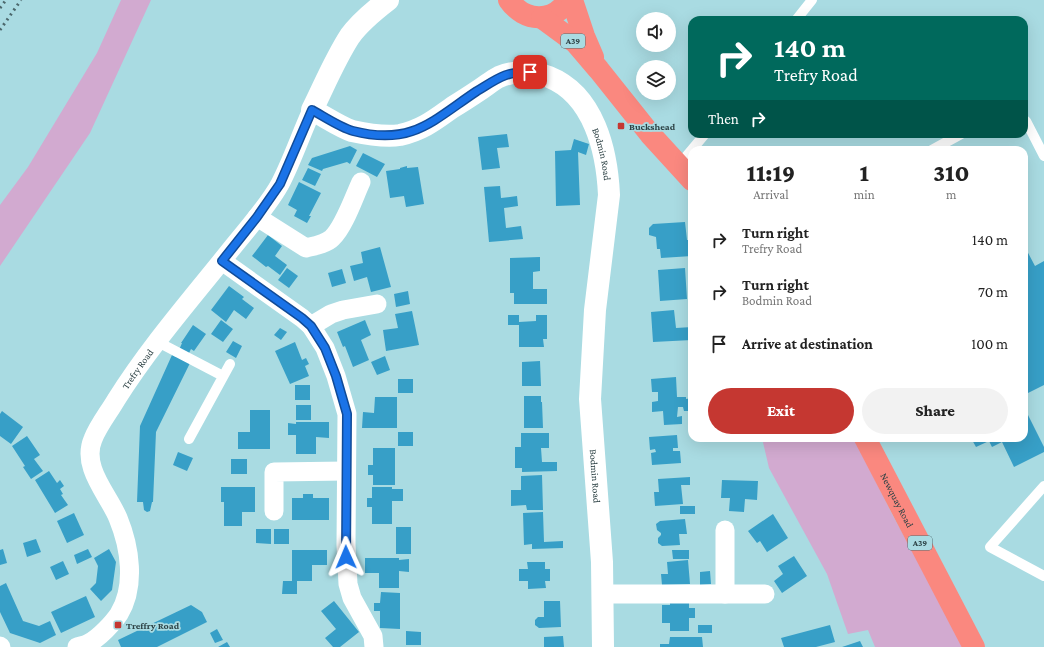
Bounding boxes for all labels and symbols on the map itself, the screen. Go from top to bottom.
road number: A39 [561,34,585,48]
pin [513,55,547,89]
marker: Buckshead [616,121,626,131]
place label: Buckshead [629,121,676,132]
street label: Bodmin Road [591,126,614,182]
street label: Trefry Road [119,346,156,391]
street label: Bodmin Road [588,449,603,504]
street label: Newquay Road [879,471,916,530]
position arrow [325,536,367,578]
road number: A39 [908,536,932,550]
marker: Treffry Road [113,620,123,630]
place label: Treffry Road [126,620,180,631]

